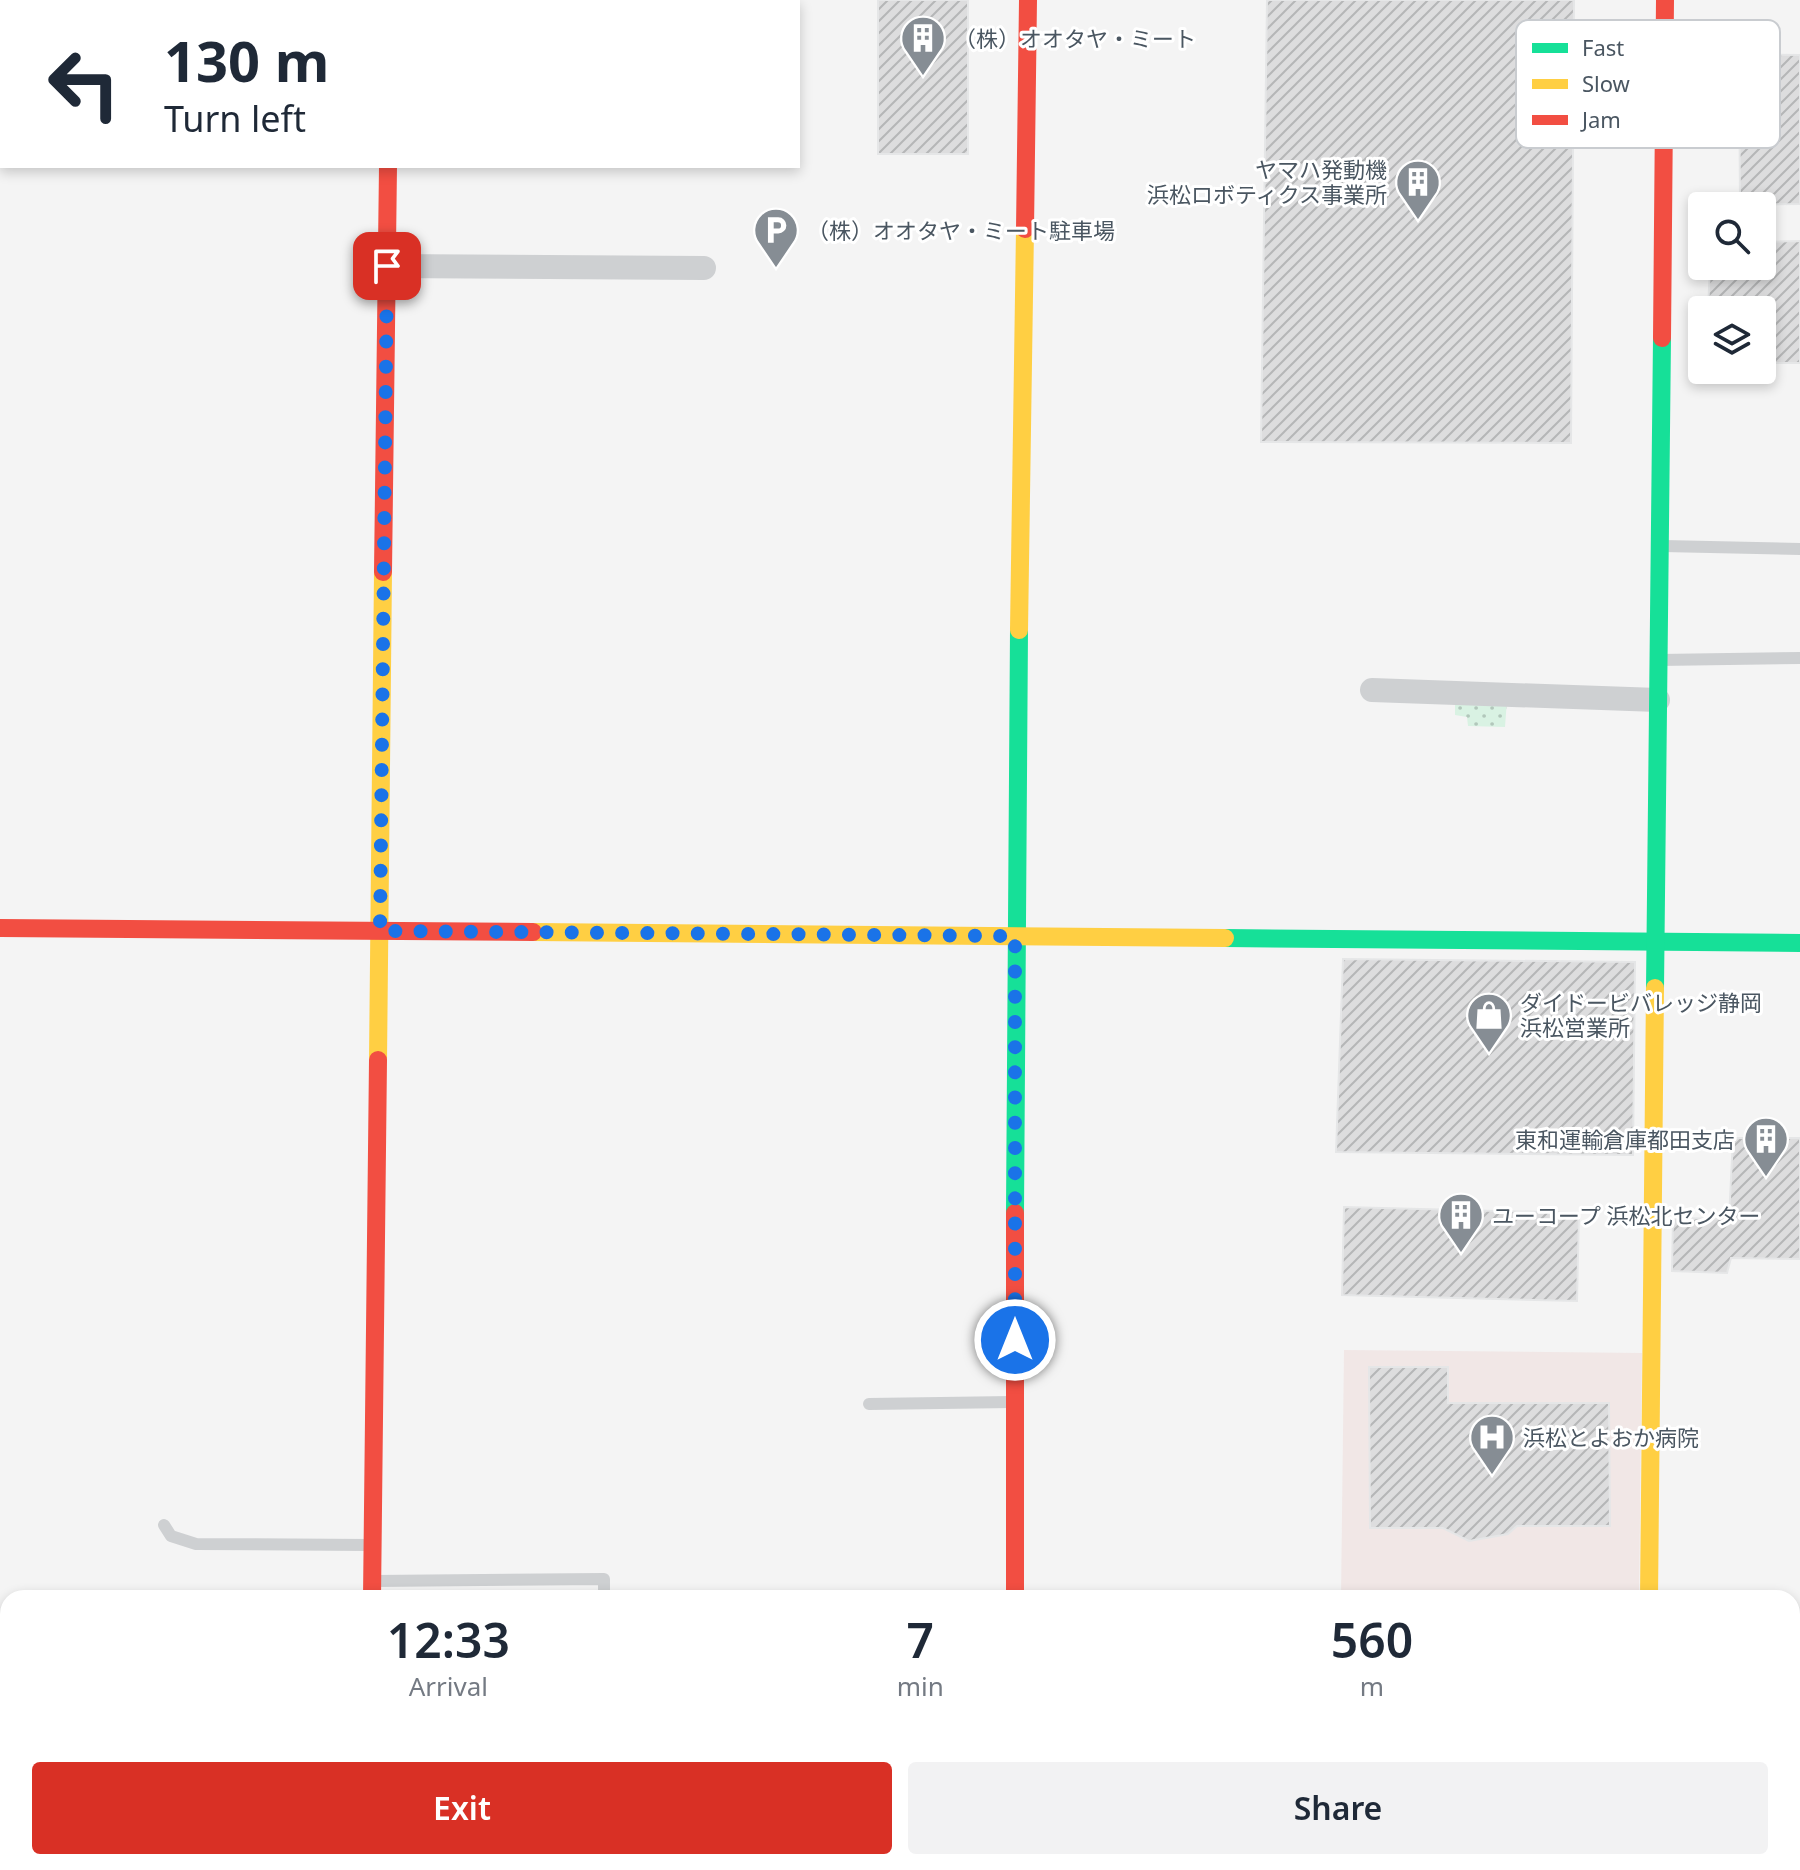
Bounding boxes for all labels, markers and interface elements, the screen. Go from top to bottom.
building icon: （株）オオタヤ・ミート [899,14,947,77]
legend [1516,20,1780,148]
text: 130 m [164,22,329,98]
place label: （株）オオタヤ・ミート [954,23,1196,53]
icon: left [32,32,136,136]
text: Fast [1582,32,1624,62]
text: Slow [1582,68,1631,98]
text: Turn left [164,94,306,143]
text: Jam [1580,104,1621,134]
place label: ヤマハ発動機 浜松ロボティクス事業所 [1147,154,1387,209]
building icon: ヤマハ発動機 浜松ロボティクス事業所 [1394,158,1442,221]
map controls [1688,192,1776,384]
button: search [1688,192,1776,280]
parking icon: （株）オオタヤ・ミート駐車場 [752,206,800,269]
place label: （株）オオタヤ・ミート駐車場 [807,215,1115,245]
pin [353,232,421,300]
icon: arrive [365,244,409,288]
button: layers [1688,296,1776,384]
place label: ダイドービバレッジ静岡 浜松営業所 [1520,987,1762,1042]
shop icon: ダイドービバレッジ静岡 浜松営業所 [1465,991,1513,1054]
building icon: 東和運輸倉庫都田支店 [1742,1115,1790,1178]
place label: 東和運輸倉庫都田支店 [1515,1124,1735,1154]
building icon: ユーコープ 浜松北センター [1437,1191,1485,1254]
place label: ユーコープ 浜松北センター [1492,1200,1760,1230]
position arrow [973,1298,1057,1382]
hospital icon: 浜松とよおか病院 [1468,1413,1516,1476]
place label: 浜松とよおか病院 [1523,1422,1699,1452]
text: 12:33 [387,1607,510,1672]
text: 7 [907,1607,934,1672]
text: 560 [1331,1607,1413,1672]
text: Arrival [409,1668,488,1704]
text: min [897,1668,944,1704]
text: m [1360,1668,1384,1704]
button: Exit [32,1762,892,1854]
button: Share [908,1762,1768,1854]

